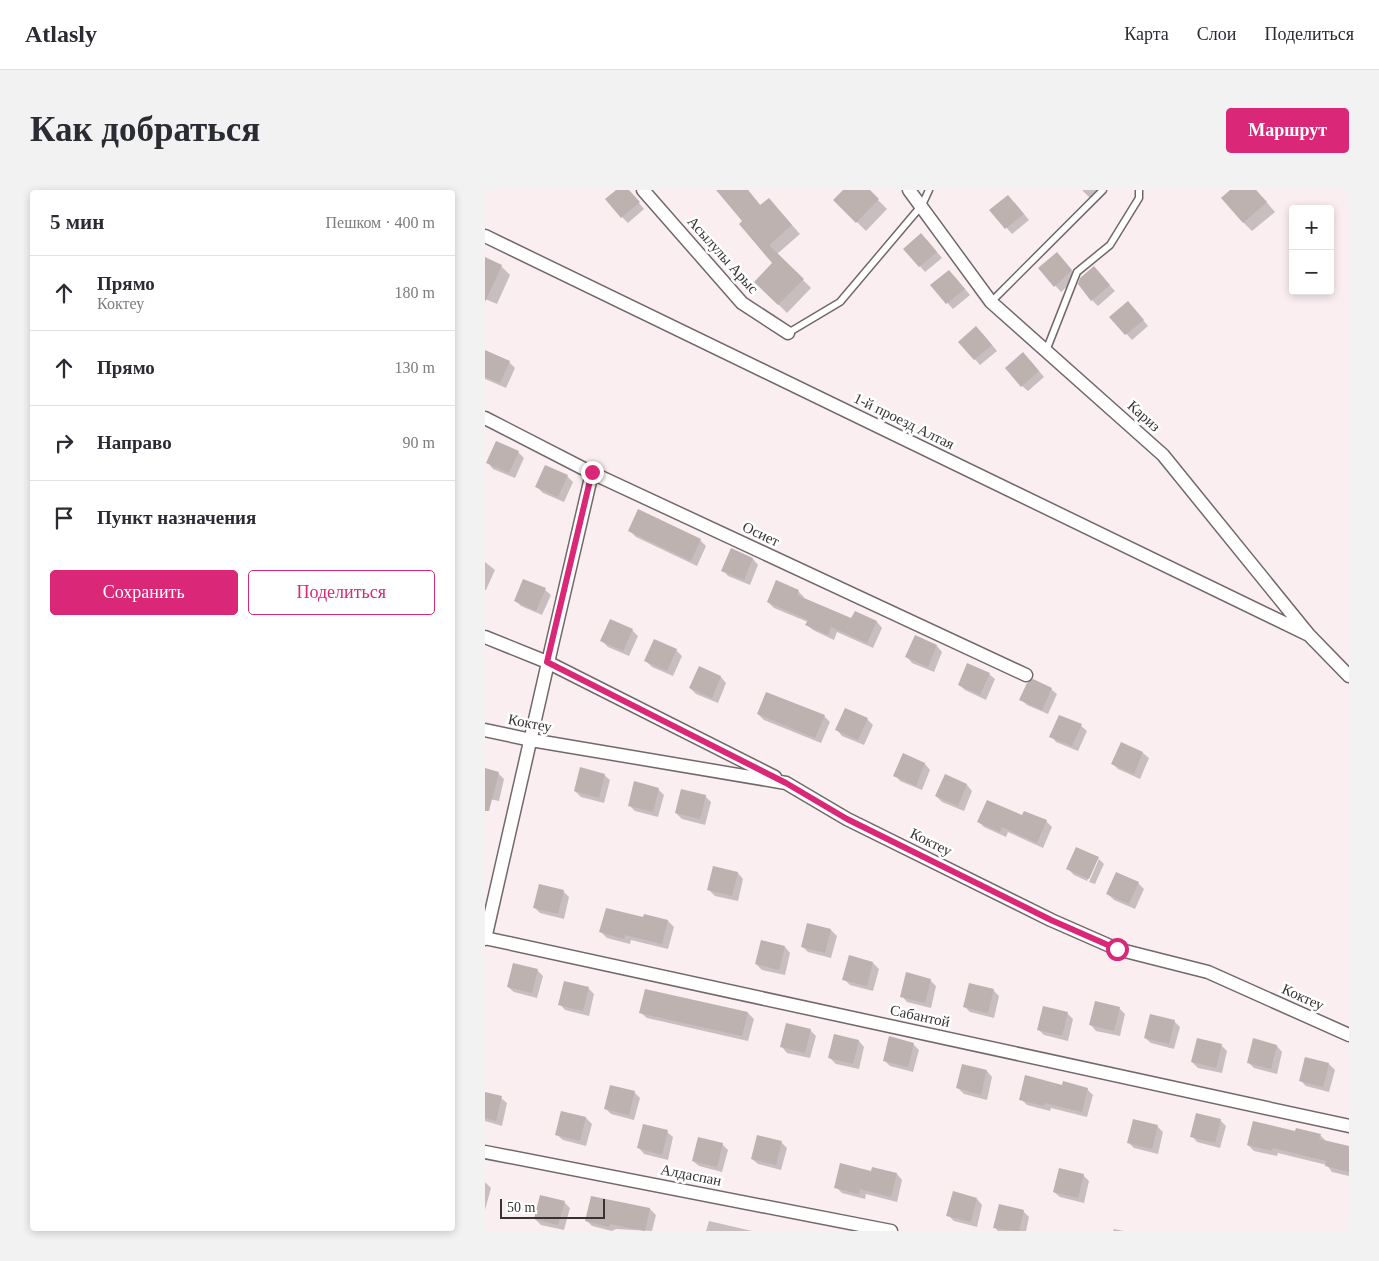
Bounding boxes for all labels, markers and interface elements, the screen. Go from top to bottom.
text: Atlasly [25,21,97,47]
text: Карта [1124,24,1169,44]
text: Слои [1197,24,1236,44]
text: Поделиться [1264,24,1354,44]
button: Маршрут [1226,108,1349,153]
text: Как добраться [30,110,260,149]
map controls [1289,205,1334,295]
button: + [1289,205,1334,250]
text: 5 мин [50,210,104,234]
street label: Асылулы Арыс [684,213,762,297]
text: Пешком · 400 m [325,214,435,231]
button: − [1289,250,1334,295]
text: Прямо [97,273,155,294]
icon: ahead [50,279,78,307]
text: 180 m [395,284,435,301]
text: Коктеу [97,295,144,312]
icon: ahead [50,354,78,382]
text: Прямо [97,357,155,378]
text: 130 m [395,359,435,376]
street label: 1-й проезд Алтая [851,390,957,452]
street label: Кариз [1125,397,1163,435]
icon: right [50,429,78,457]
text: Направо [97,432,172,453]
text: 90 m [403,434,435,451]
route end [581,461,604,484]
icon: arrive [50,504,78,532]
text: Пункт назначения [97,507,256,528]
street label: Осиет [740,519,782,550]
button: Сохранить [50,570,238,615]
button: Поделиться [248,570,435,615]
street label: Коктеу [507,711,554,735]
street label: Коктеу [908,825,955,859]
route start [1106,938,1129,961]
street label: Коктеу [1280,981,1327,1013]
street label: Сабантой [889,1002,951,1030]
street label: Алдаспан [659,1161,723,1189]
scale bar [500,1196,605,1219]
text: 50 m [507,1200,535,1215]

